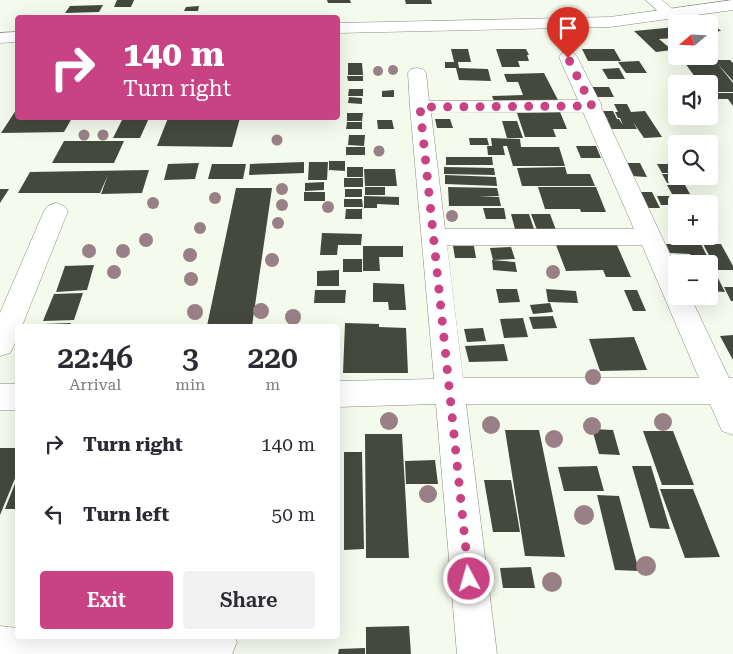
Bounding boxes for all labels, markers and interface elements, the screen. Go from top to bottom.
pin [547,7,589,58]
icon: arrive [554,14,582,42]
north arrow [668,15,718,65]
map controls [668,15,718,305]
text: 140 m [123,34,224,75]
icon: right [40,35,105,100]
button: sound [668,75,718,125]
text: Turn right [123,76,231,101]
button: search [668,135,718,185]
button: + [668,195,718,245]
button: − [668,255,718,305]
text: 22:46 [57,340,133,375]
text: 3 [182,340,199,375]
text: 220 [247,340,298,375]
text: Arrival [69,375,121,394]
text: min [175,375,205,394]
text: m [265,375,280,394]
icon: right [40,430,68,458]
text: Turn right [83,433,183,456]
text: 140 m [261,433,315,456]
icon: left [40,500,68,528]
text: Turn left [83,503,169,526]
text: 50 m [272,503,315,526]
position arrow [442,552,494,604]
button: Exit [40,571,173,629]
button: Share [183,571,315,629]

